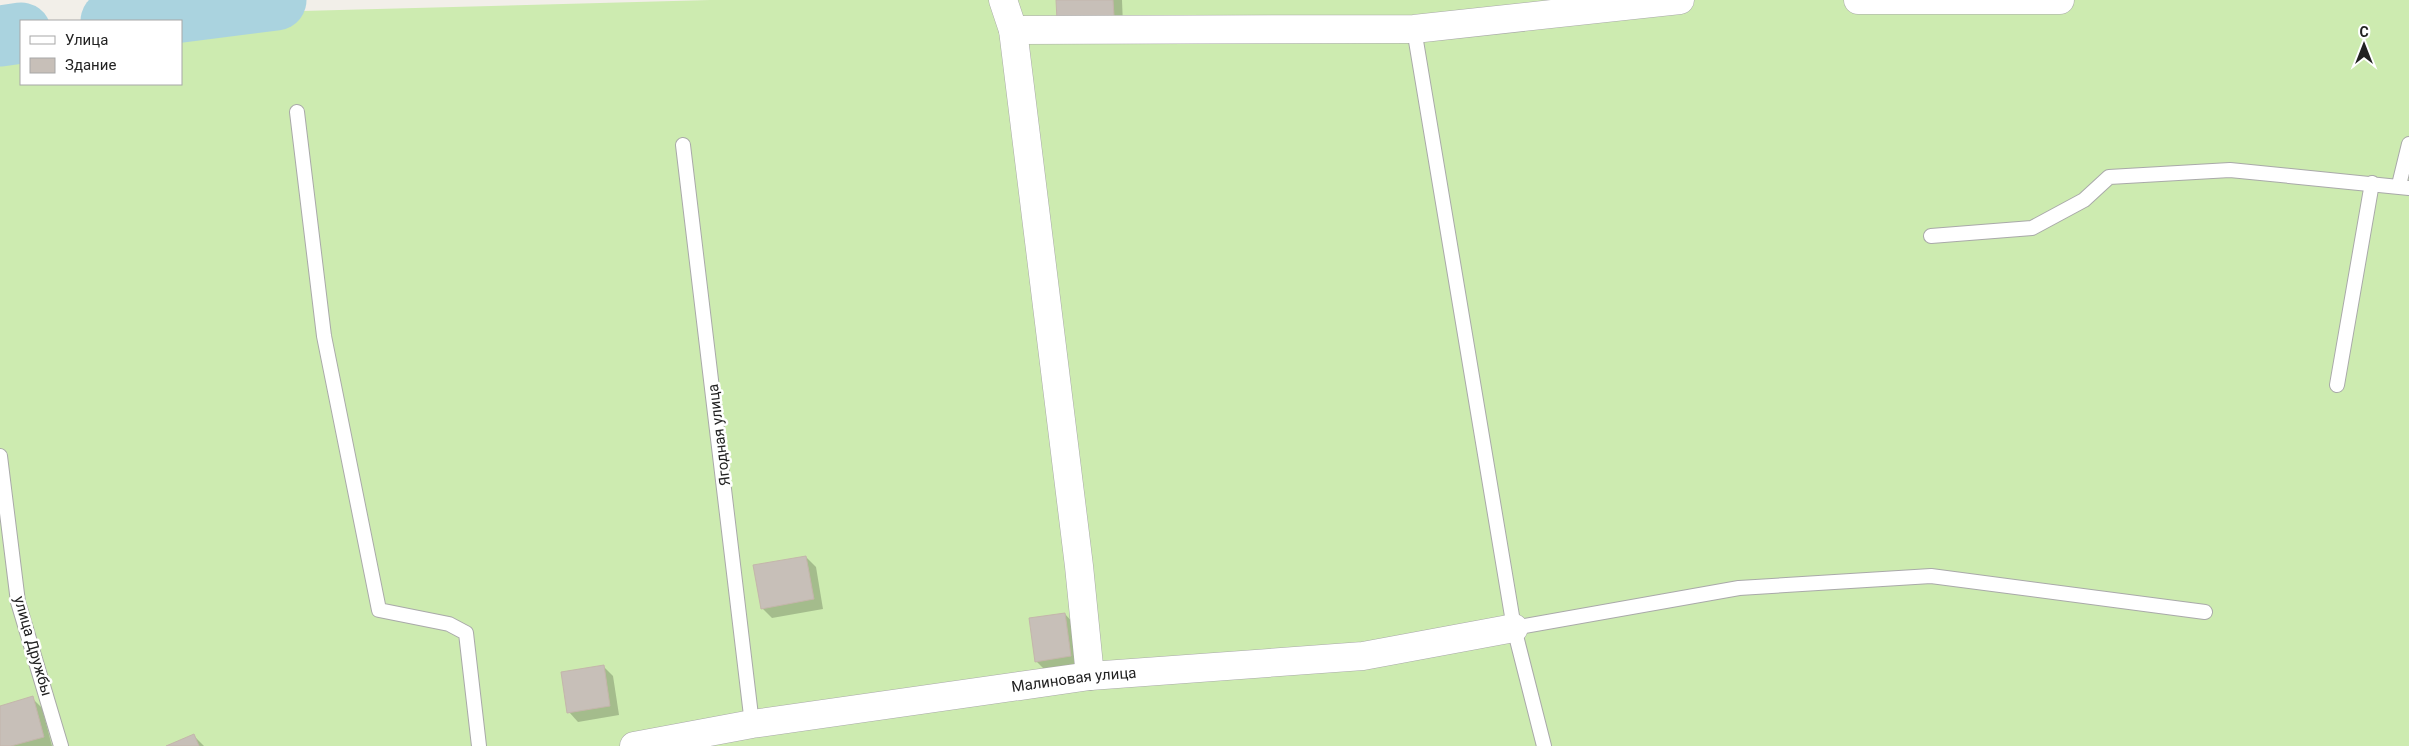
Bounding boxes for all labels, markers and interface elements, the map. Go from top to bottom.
legend [20,20,182,85]
north arrow [2339,20,2389,70]
text: С [2359,24,2369,40]
text: Улица [65,31,108,49]
text: Здание [65,56,116,74]
street label: Ягодная улица [704,383,734,487]
street label: улица Дружбы [10,594,56,698]
street label: Малиновая улица [1010,664,1137,696]

